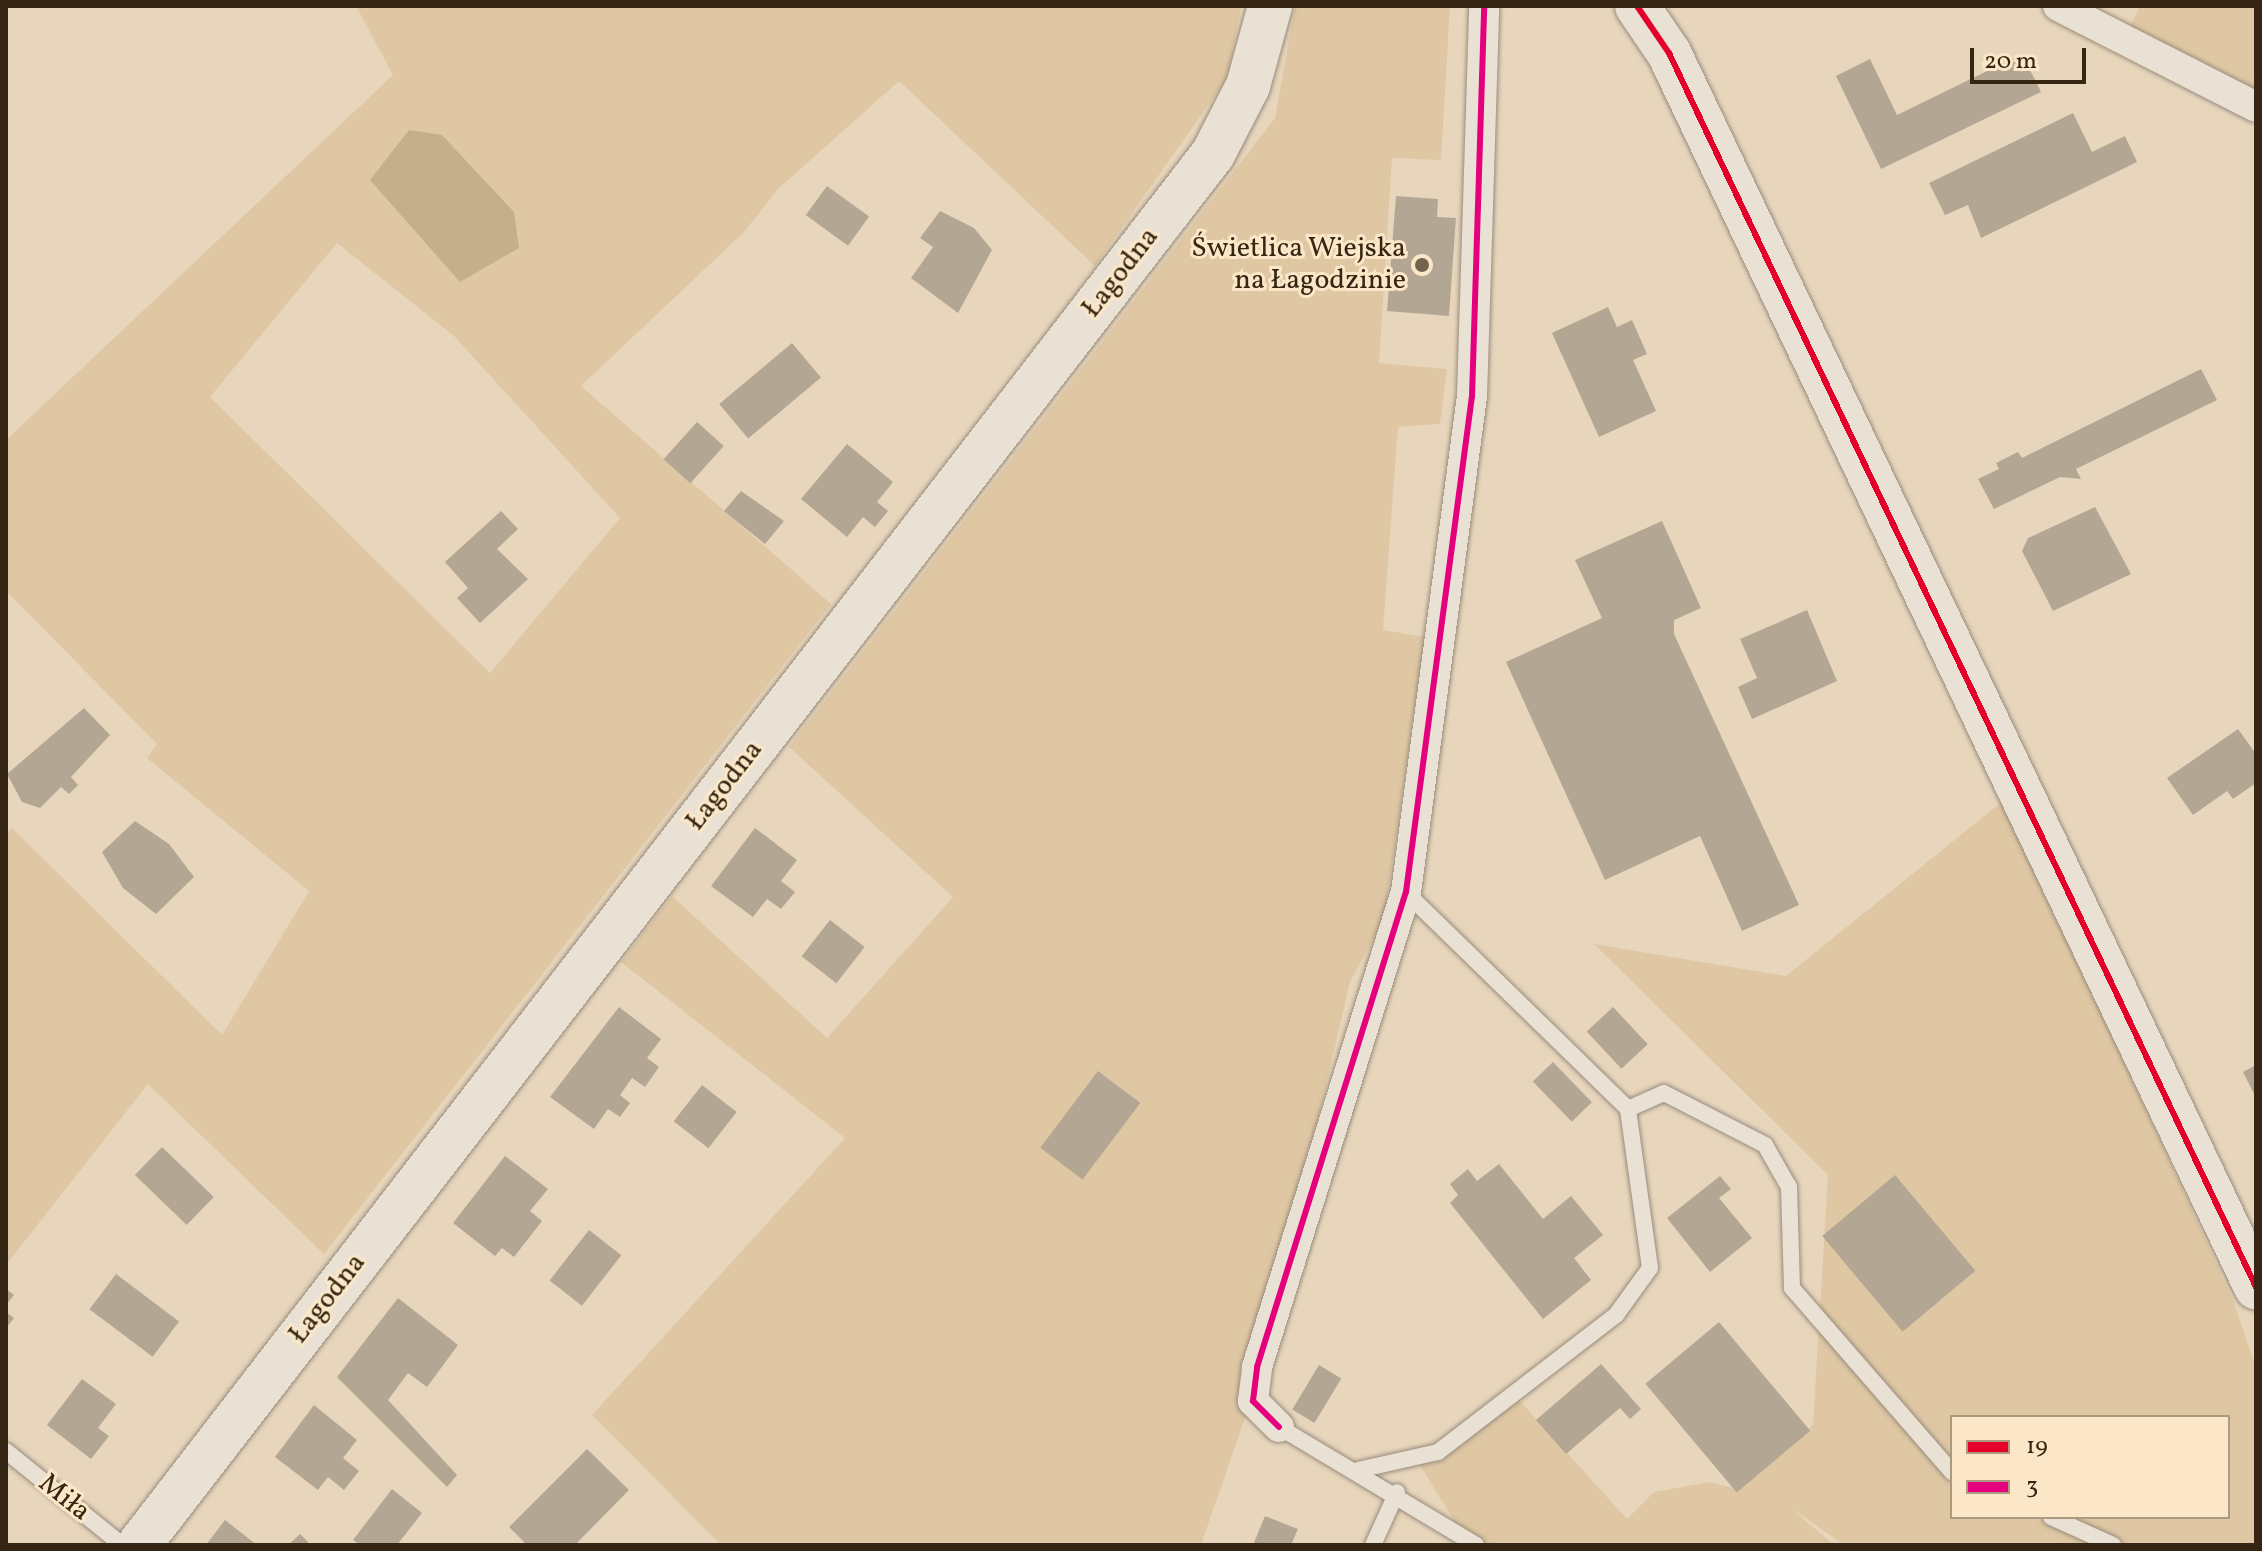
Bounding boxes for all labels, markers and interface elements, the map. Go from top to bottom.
scale bar [1974,32,2090,82]
text: 20 m [1984,45,2037,79]
street label: Łagodna [1075,221,1167,325]
place label: Świetlica Wiejska na Łagodzinie [1190,232,1406,298]
marker: Świetlica Wiejska na Łagodzinie [1413,256,1431,274]
street label: Łagodna [679,734,771,838]
street label: Łagodna [282,1247,374,1351]
legend [1950,1415,2230,1519]
text: 19 [2026,1430,2048,1464]
street label: Miła [31,1467,97,1529]
text: 3 [2026,1470,2038,1504]

